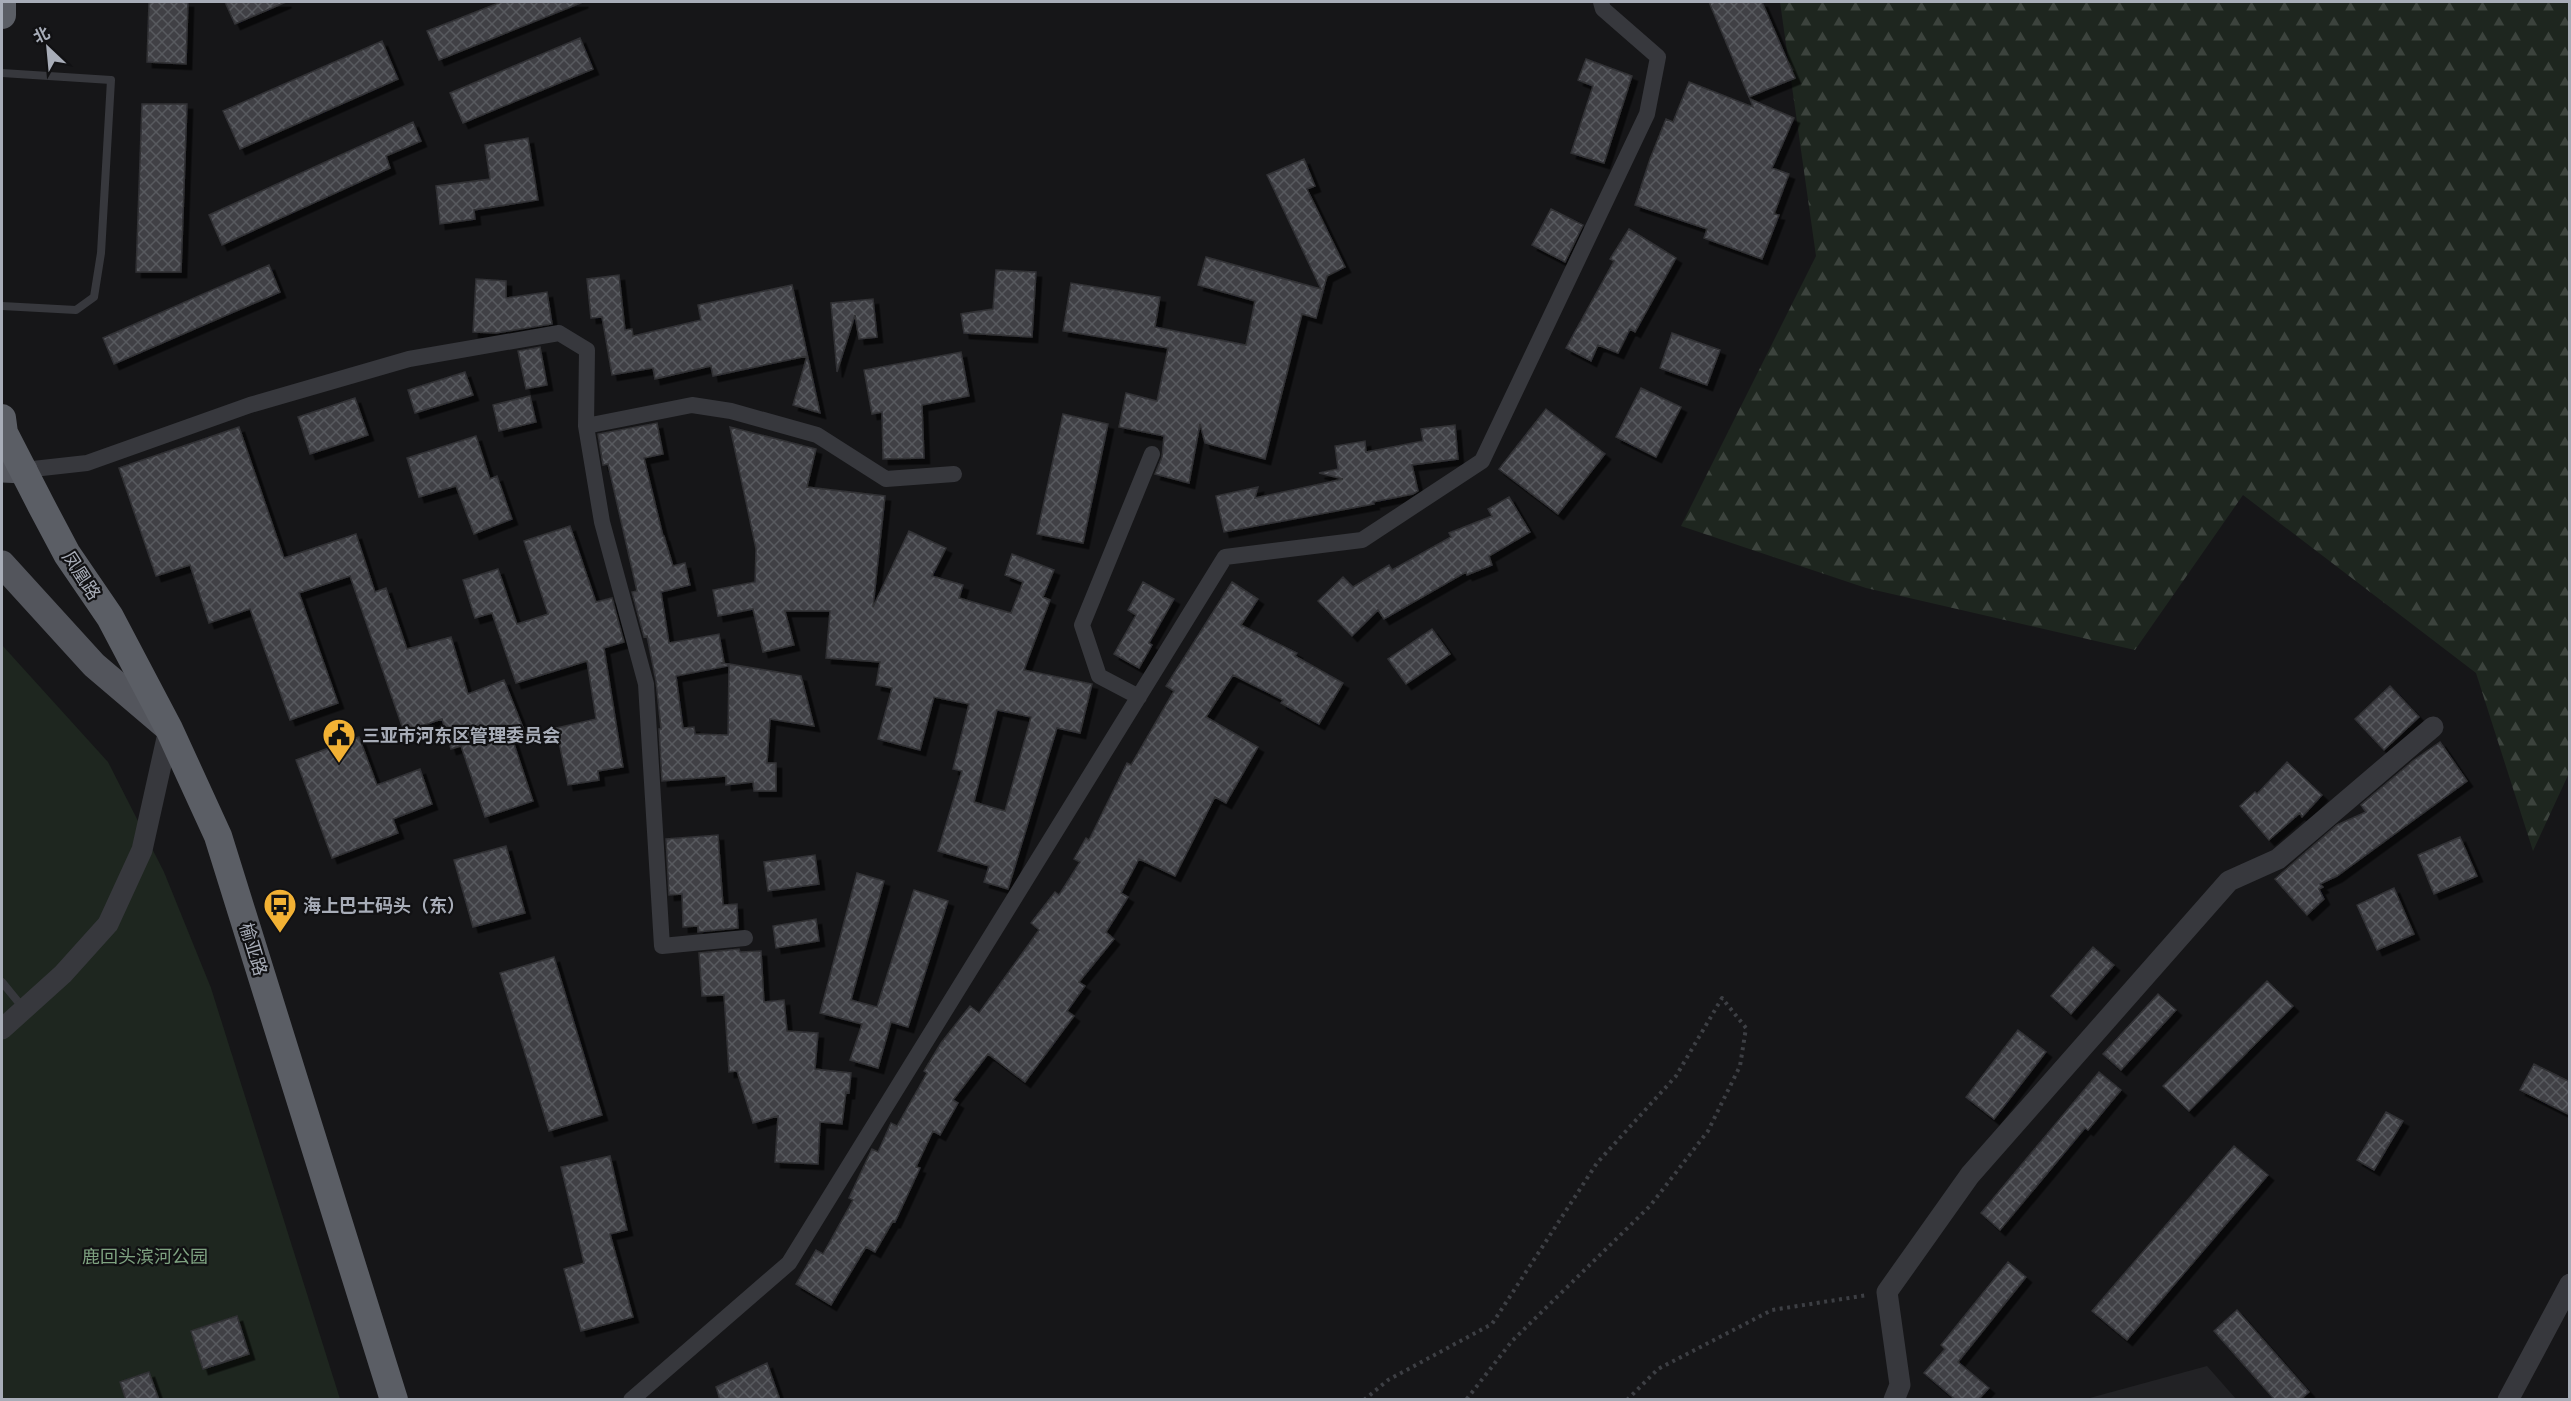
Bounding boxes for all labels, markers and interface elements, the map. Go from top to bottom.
north arrow [18,18,78,78]
text: 北 [29,21,53,48]
street label: 凤凰路 [57,546,107,604]
public building icon: 三亚市河东区管理委员会 [321,717,357,764]
place label: 三亚市河东区管理委员会 [362,723,560,747]
bus stop icon: 海上巴士码头（东） [262,887,298,934]
place label: 海上巴士码头（东） [303,893,465,917]
street label: 榆亚路 [235,920,273,978]
park label: 鹿回头滨河公园 [82,1244,208,1268]

